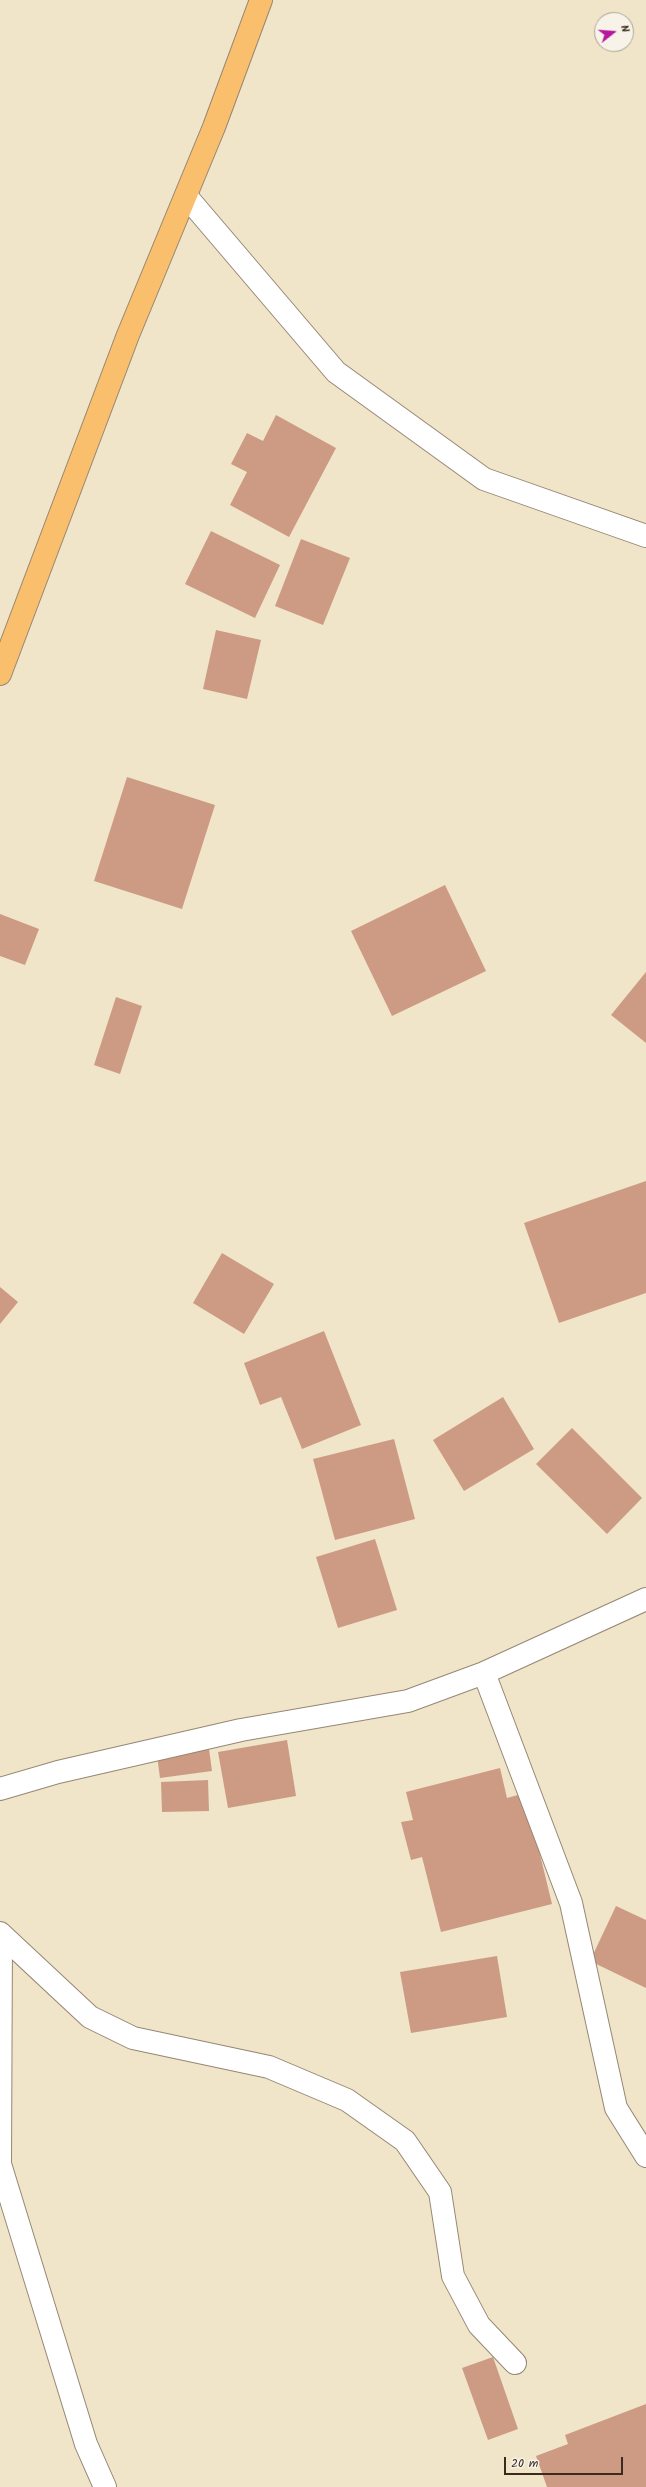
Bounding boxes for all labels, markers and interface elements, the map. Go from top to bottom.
north arrow [594,12,634,52]
text: N [615,23,634,35]
scale bar [506,2449,625,2475]
text: 20 m [511,2454,538,2473]

